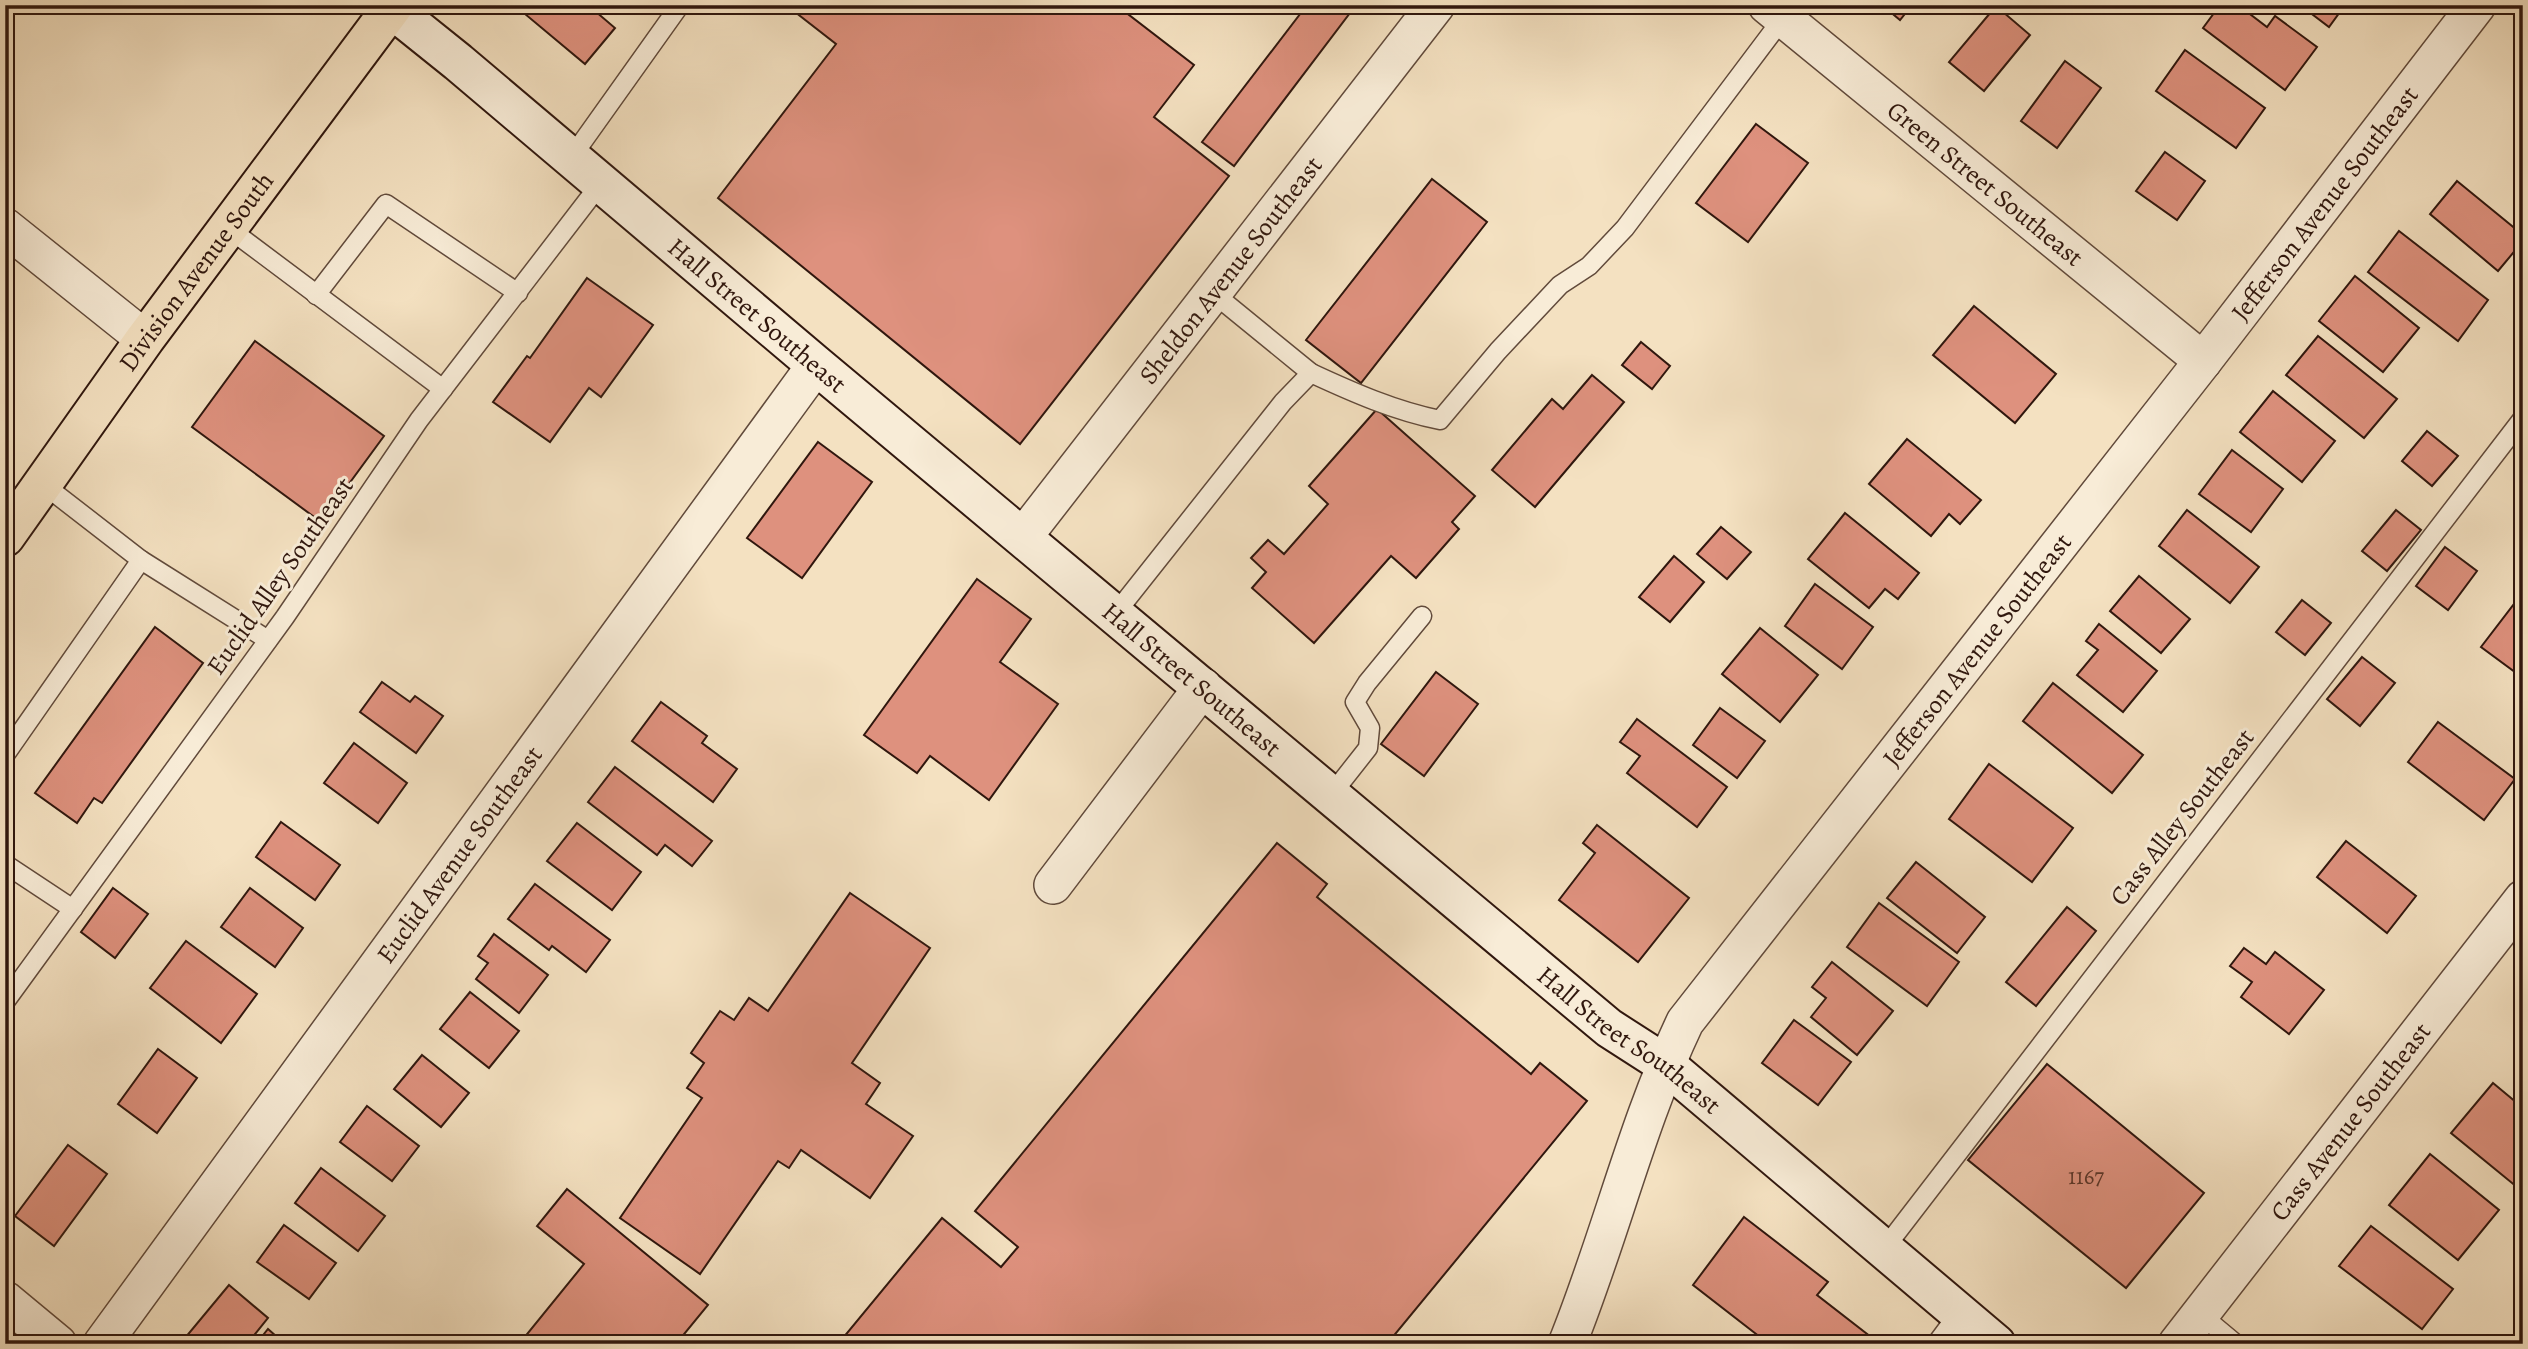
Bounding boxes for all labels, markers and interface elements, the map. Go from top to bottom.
street label: Jefferson Avenue Southeast [2223,78,2426,328]
street label: Green Street Southeast [1880,93,2091,274]
street label: Sheldon Avenue Southeast [1131,148,1330,391]
street label: Division Avenue South [110,164,281,378]
street label: Hall Street Southeast [660,230,854,401]
street label: Euclid Alley Southeast [199,470,362,682]
street label: Jefferson Avenue Southeast [1874,525,2079,774]
street label: Hall Street Southeast [1095,594,1289,765]
street label: Cass Alley Southeast [2102,721,2262,913]
street label: Euclid Avenue Southeast [368,738,550,970]
street label: Hall Street Southeast [1530,958,1729,1122]
street label: Cass Avenue Southeast [2262,1015,2439,1228]
house number: 1167 [2068,1161,2104,1192]

